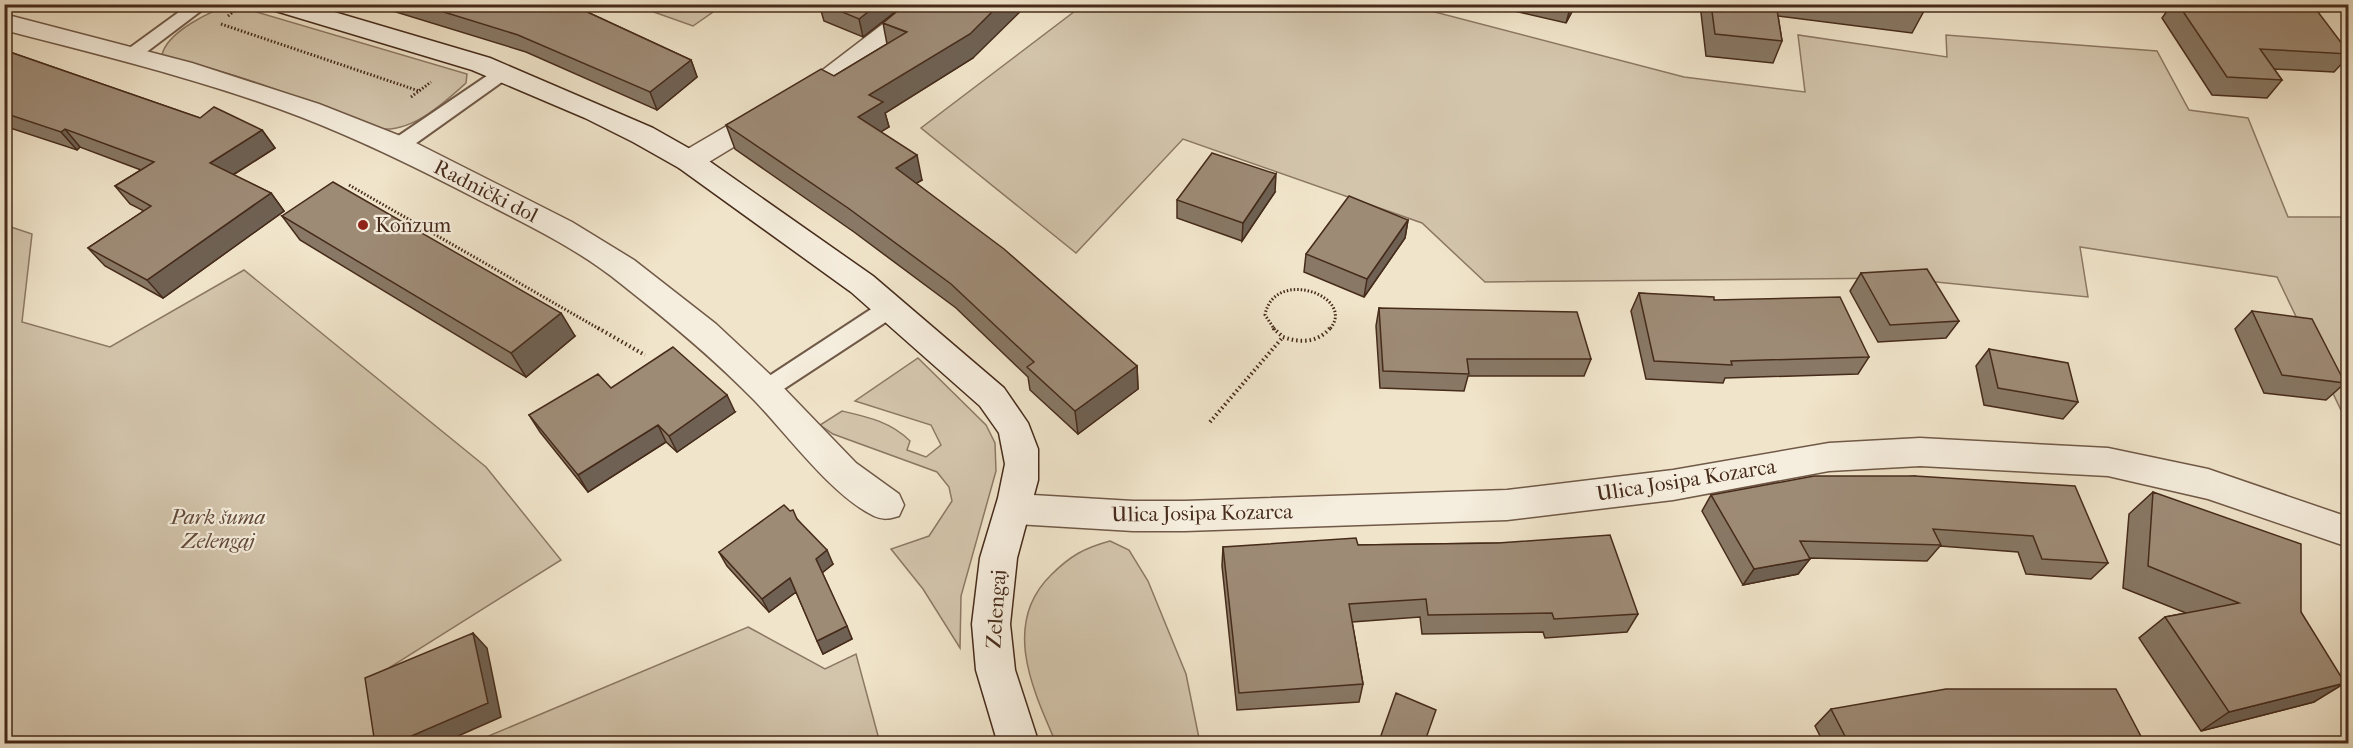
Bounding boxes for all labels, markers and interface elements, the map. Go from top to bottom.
street label: Radnički dol [430,155,542,228]
place label: Konzum [375,213,452,237]
marker: Konzum [356,218,370,232]
street label: Ulica Josipa Kozarca [1594,454,1778,506]
street label: Ulica Josipa Kozarca [1111,499,1293,527]
park label: Park šuma Zelengaj [170,505,266,553]
street label: Zelengaj [981,569,1011,649]

